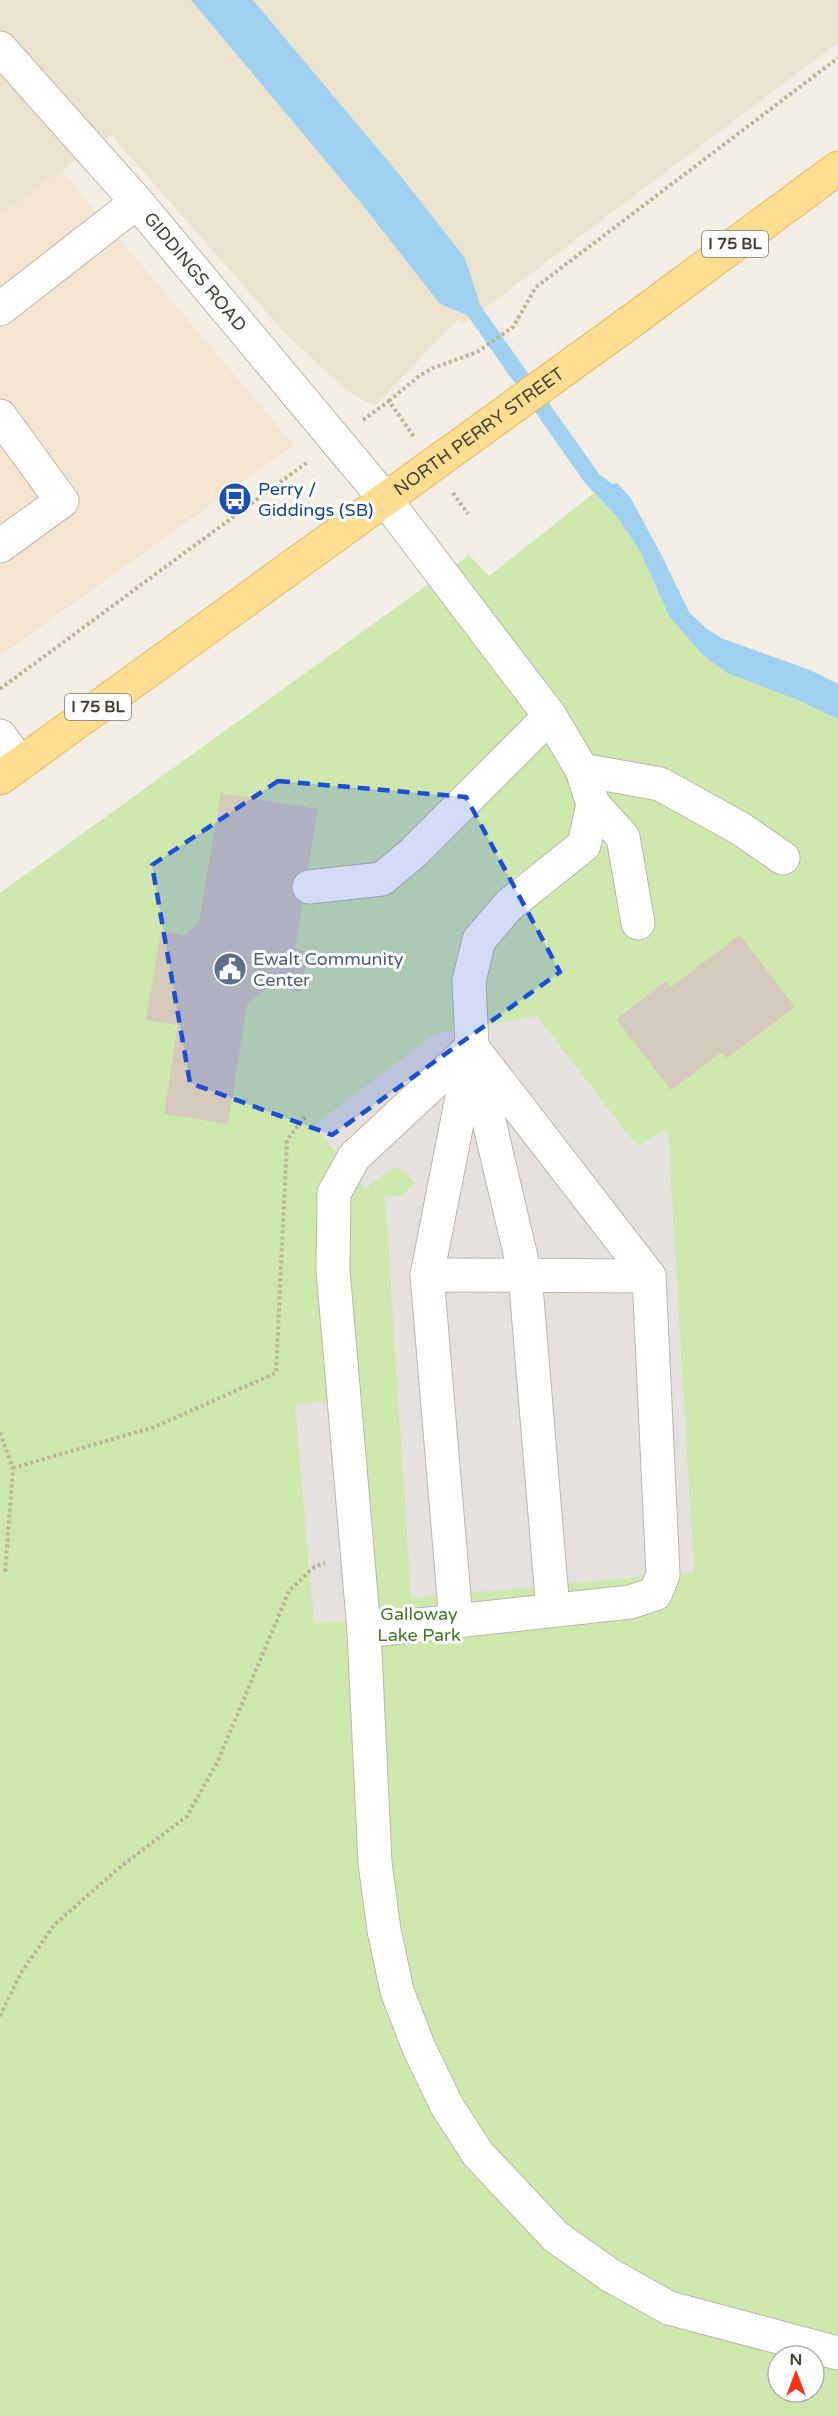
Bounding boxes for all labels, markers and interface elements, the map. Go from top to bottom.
street label: GIDDINGS ROAD [139,208,251,336]
road number: I 75 BL [702,231,768,257]
street label: NORTH PERRY STREET [389,363,568,500]
place label: Perry / Giddings (SB) [258,478,373,521]
bus stop icon: Perry / Giddings (SB) [217,481,253,517]
road number: I 75 BL [65,694,131,720]
place label: Ewalt Community Center [253,948,404,991]
public building icon: Ewalt Community Center [212,951,248,987]
park label: Galloway Lake Park [377,1603,461,1646]
north arrow [766,2344,826,2404]
text: N [790,2350,802,2370]

